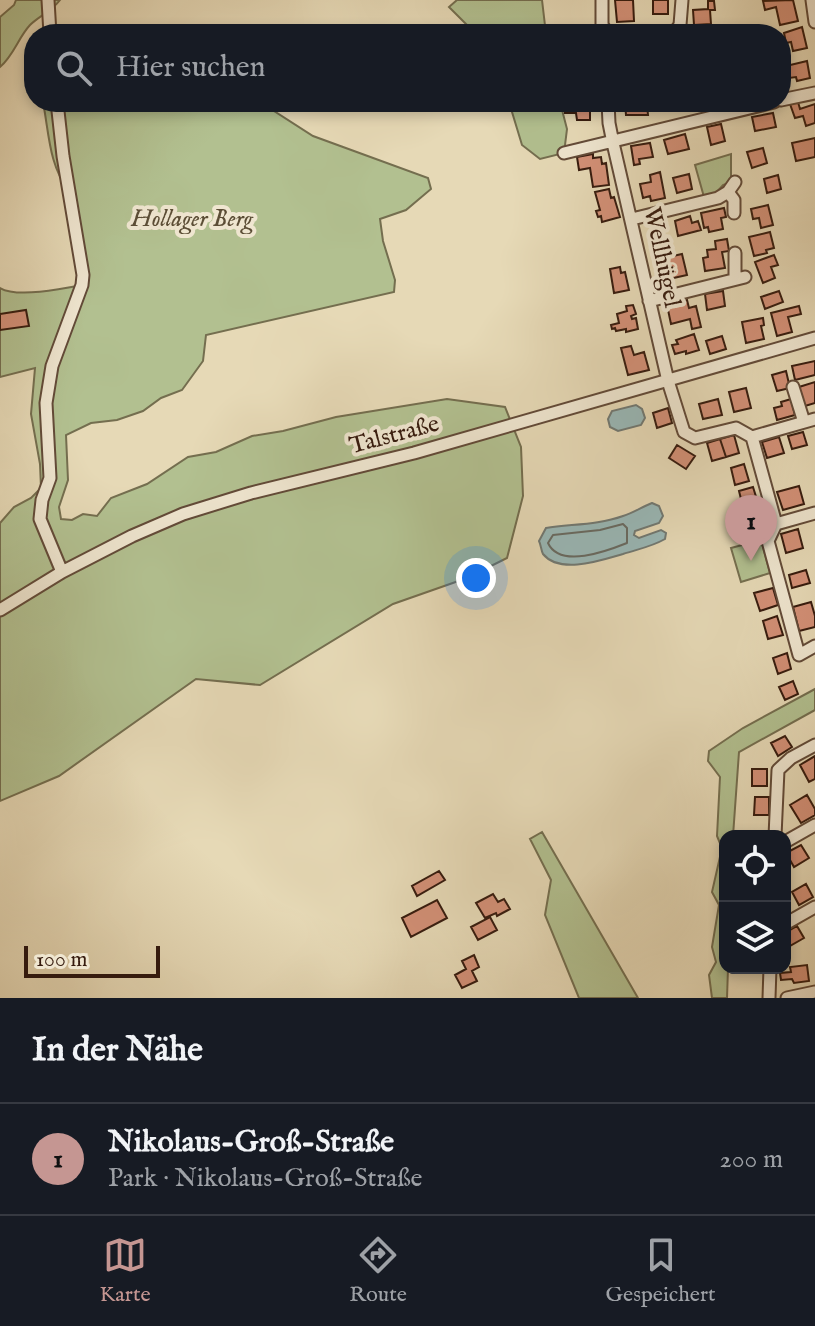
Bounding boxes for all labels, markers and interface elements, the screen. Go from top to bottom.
search box [24,24,791,112]
icon: search [52,46,96,90]
text: Hier suchen [116,49,266,87]
park label: Hollager Berg [130,204,254,235]
street label: Wellhügel [636,204,687,311]
street label: Talstraße [346,409,443,462]
pin: 1 [725,495,777,561]
your location [456,558,496,598]
map controls [719,830,791,974]
button: locate [719,830,791,902]
button: layers [719,902,791,974]
scale bar [24,942,160,978]
text: 100 m [36,946,88,974]
text: In der Nähe [32,1029,203,1072]
text: Nikolaus-Groß-Straße [108,1124,394,1162]
text: 1 [53,1143,63,1176]
text: 200 m [719,1143,783,1176]
text: Park · Nikolaus-Groß-Straße [108,1162,423,1195]
tab: Karte [99,1233,151,1309]
tab: Route [349,1233,407,1309]
tab: Gespeichert [606,1233,716,1309]

